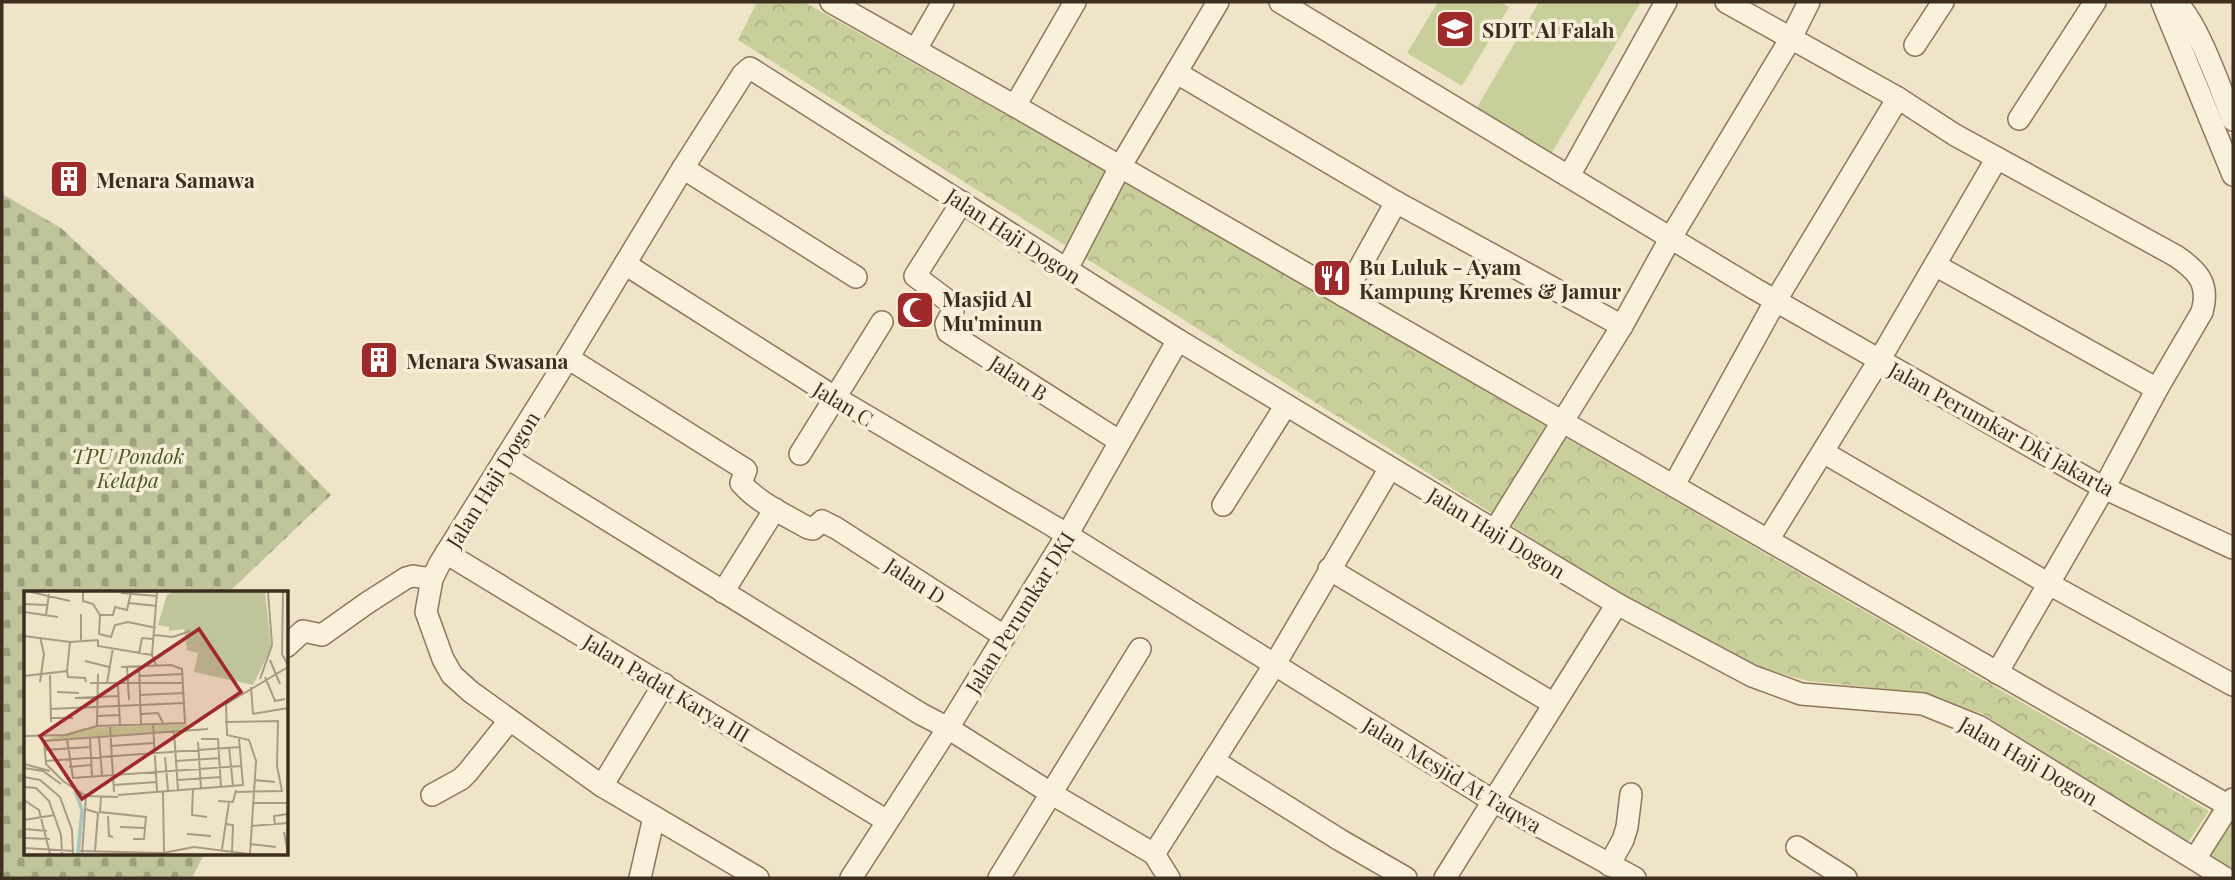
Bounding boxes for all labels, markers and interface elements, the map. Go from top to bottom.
school or university icon: SDIT Al Falah [1434,8,1476,50]
place label: SDIT Al Falah [1482,15,1615,43]
building icon: Menara Samawa [48,158,90,200]
place label: Menara Samawa [96,165,255,193]
street label: Jalan Haji Dogon [940,180,1087,289]
place label: Bu Luluk - Ayam Kampung Kremes & Jamur [1359,252,1621,304]
restaurant icon: Bu Luluk - Ayam Kampung Kremes & Jamur [1311,257,1353,299]
place label: Masjid Al Mu'minun [942,284,1043,336]
mosque icon: Masjid Al Mu'minun [894,289,936,331]
building icon: Menara Swasana [358,339,400,381]
place label: Menara Swasana [406,346,569,374]
street label: Jalan B [984,347,1054,406]
street label: Jalan Perumkar Dki Jakarta [1883,354,2120,502]
street label: Jalan C [808,374,879,432]
street label: Jalan Haji Dogon [438,405,545,553]
park label: TPU Pondok Kelapa [72,441,185,493]
street label: Jalan Haji Dogon [1422,479,1571,584]
street label: Jalan Perumkar DKI [957,526,1080,699]
street label: Jalan D [880,550,951,610]
inset map [24,591,289,856]
street label: Jalan Padat Karya III [578,626,755,748]
street label: Jalan Haji Dogon [1954,708,2104,811]
street label: Jalan Mesjid At Taqwa [1357,709,1548,839]

